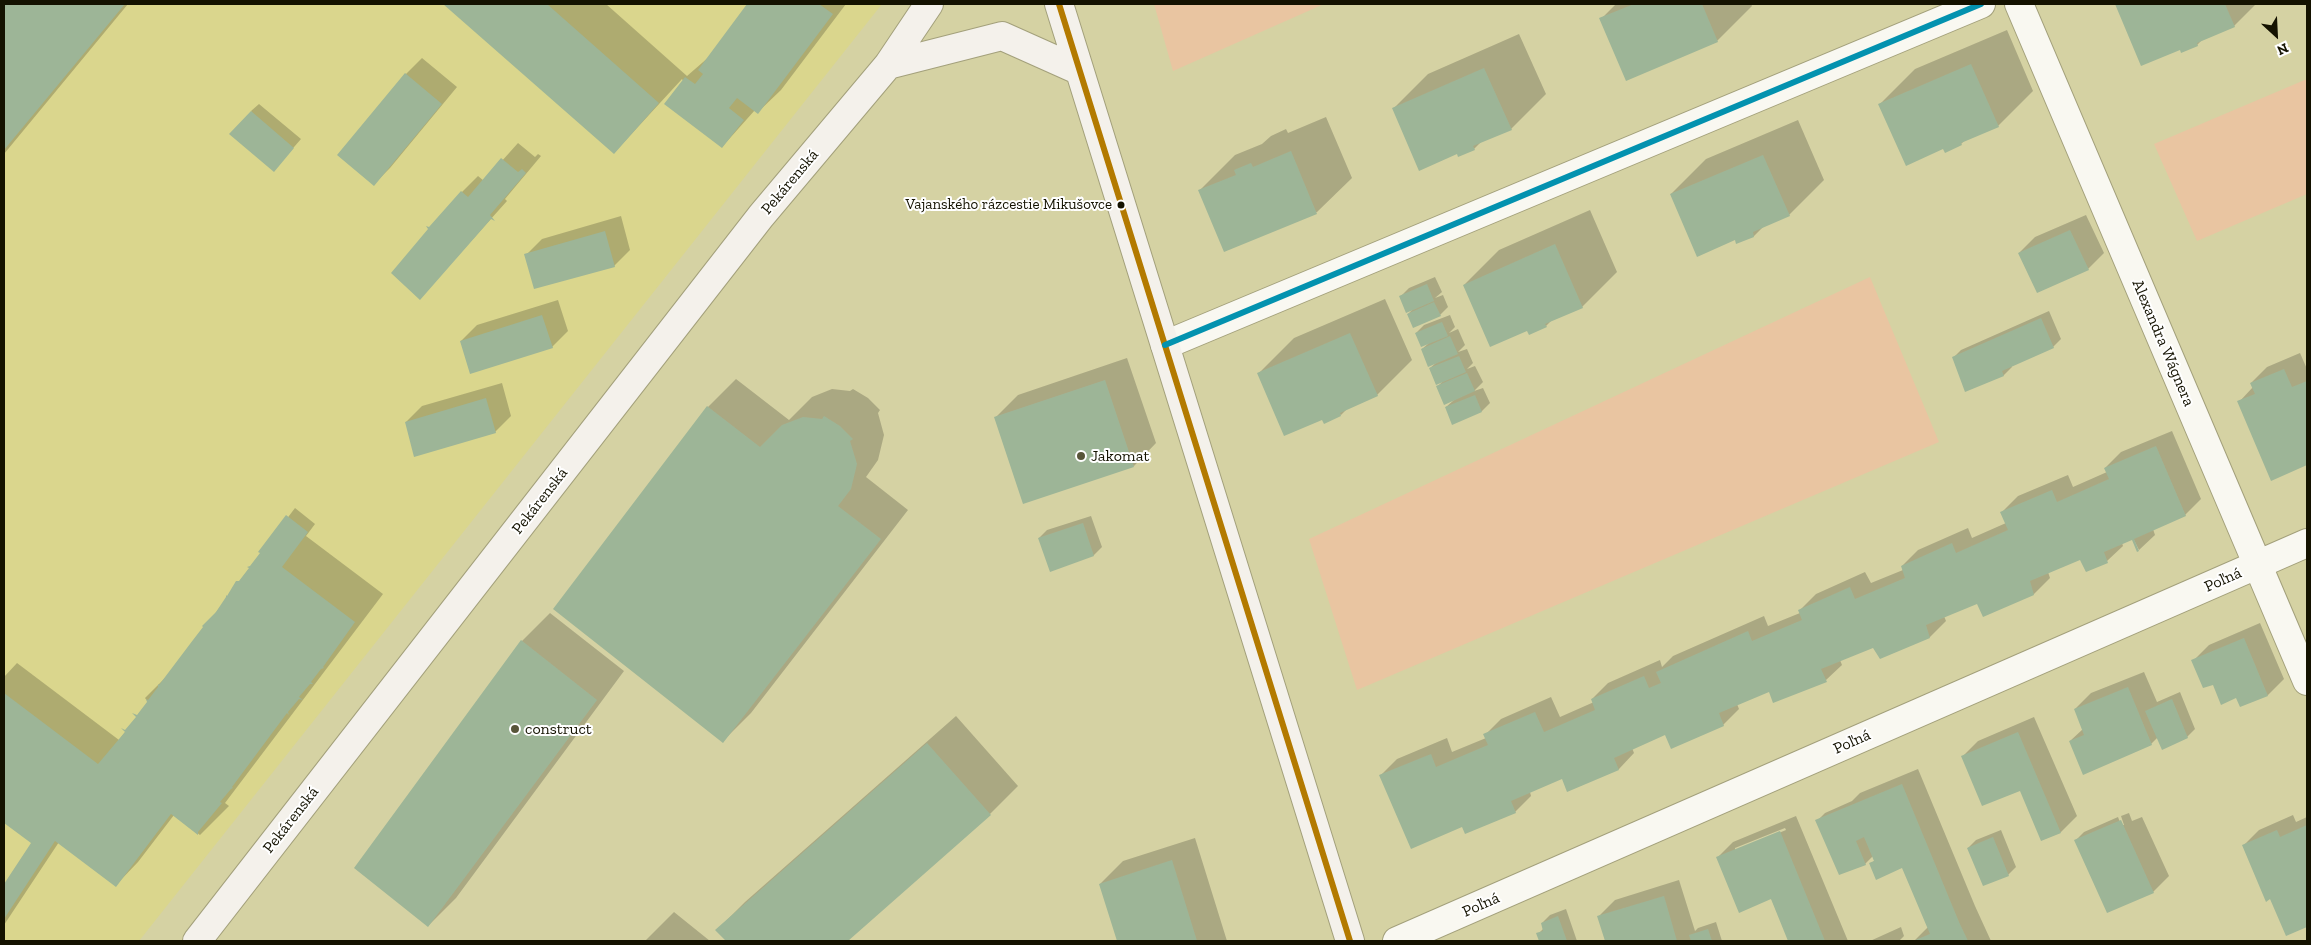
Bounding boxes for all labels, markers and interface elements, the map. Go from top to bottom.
north arrow [2251,10,2301,60]
text: N [2274,39,2291,59]
street label: Pekárenská [757,146,823,218]
place label: Vajanského rázcestie Mikušovce [905,196,1112,214]
marker: Vajanského rázcestie Mikušovce [1116,200,1126,210]
street label: Alexandra Wágnera [2128,277,2198,409]
place label: Jakomat [1091,446,1149,466]
marker: Jakomat [1075,450,1087,462]
street label: Pekárenská [508,464,572,538]
street label: Poľná [2202,563,2244,597]
place label: construct [525,719,592,739]
marker: construct [509,723,521,735]
street label: Poľná [1831,725,1873,759]
street label: Pekárenská [259,783,323,857]
street label: Poľná [1460,888,1502,922]

